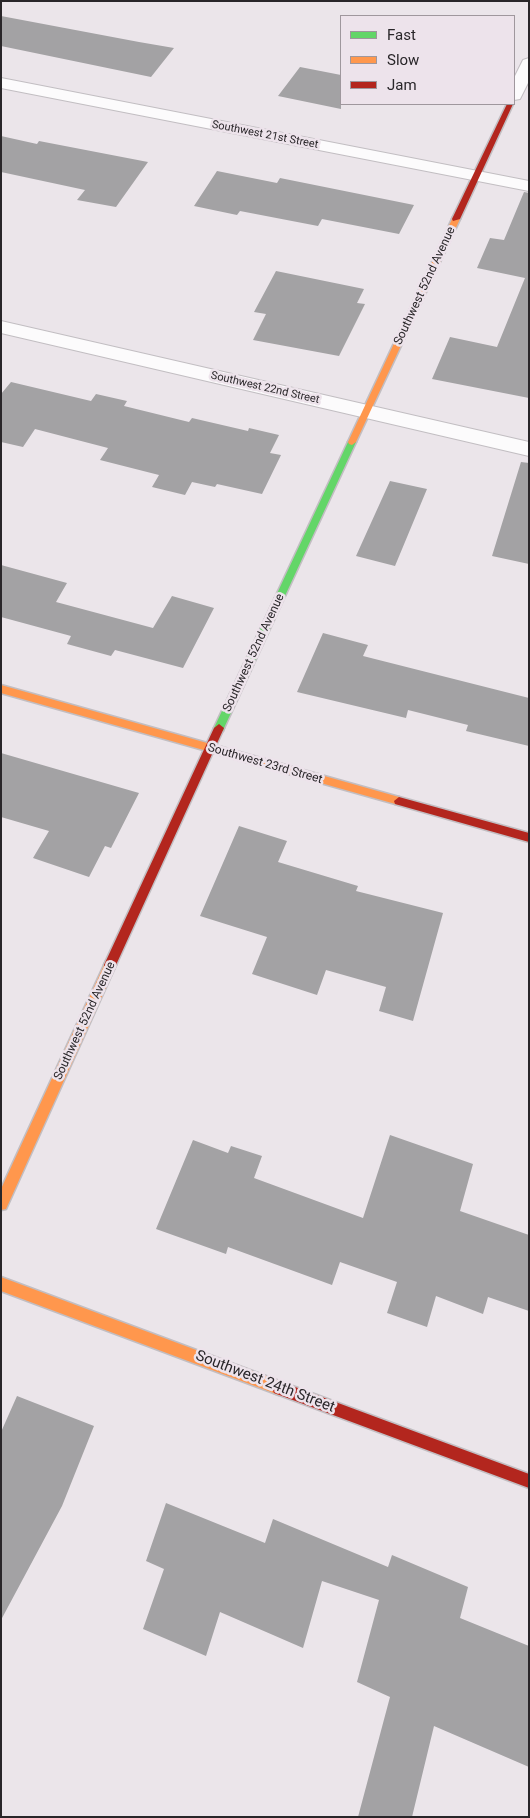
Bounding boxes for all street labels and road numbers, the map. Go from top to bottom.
street label: Southwest 21st Street [211,118,319,152]
street label: Southwest 52nd Avenue [391,225,459,347]
street label: Southwest 22nd Street [209,369,321,407]
street label: Southwest 52nd Avenue [220,592,288,714]
street label: Southwest 23rd Street [206,741,324,787]
street label: Southwest 52nd Avenue [51,960,119,1082]
street label: Southwest 24th Street [193,1347,337,1417]

